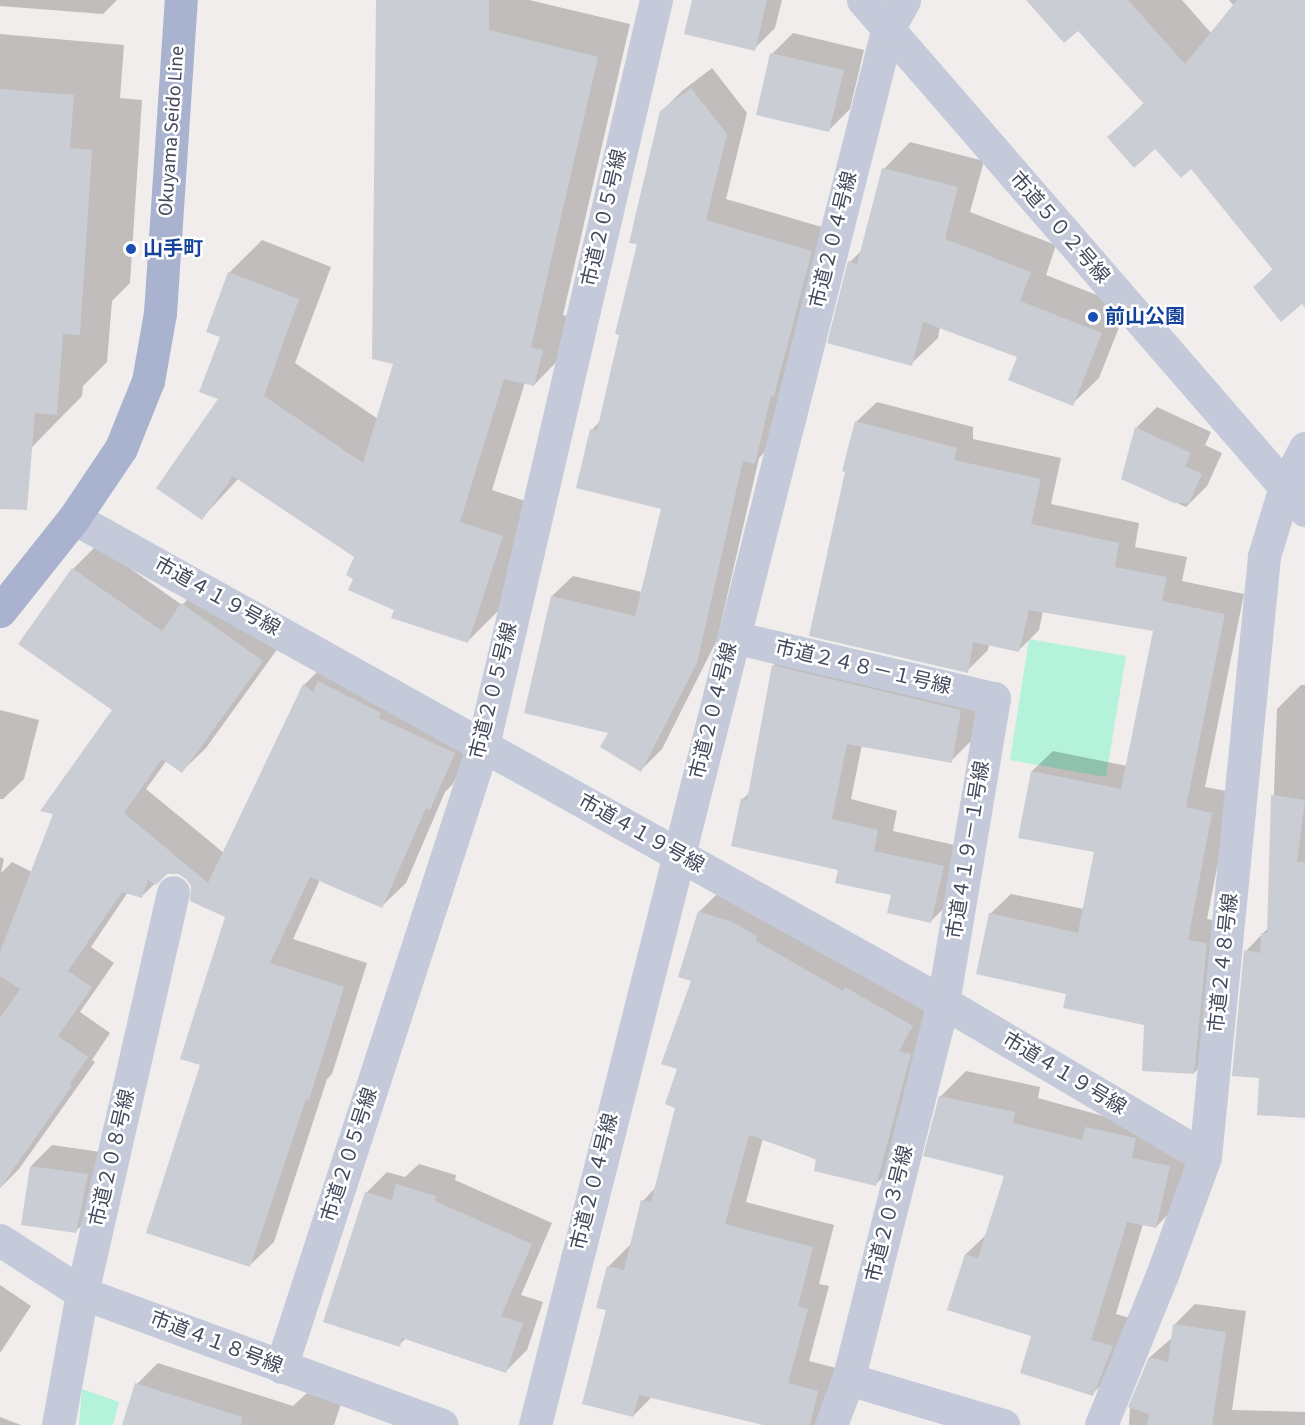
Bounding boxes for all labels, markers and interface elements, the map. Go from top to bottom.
street label: Okuyama Seido Line [154,45,190,217]
street label: 市道２０５号線 [578,147,632,289]
street label: 市道５０２号線 [1004,167,1114,289]
street label: 市道２０４号線 [805,169,863,311]
place label: 山手町 [143,237,203,261]
marker: 山手町 [124,242,138,256]
place label: 前山公園 [1105,305,1185,329]
marker: 前山公園 [1086,310,1100,324]
street label: 市道４１９号線 [150,553,284,641]
street label: 市道２０５号線 [465,620,523,762]
street label: 市道２４８－１号線 [773,636,953,700]
street label: 市道２０４号線 [685,640,743,782]
street label: 市道４１９－１号線 [943,759,995,941]
street label: 市道４１９号線 [574,790,708,878]
street label: 市道２４８号線 [1205,892,1243,1034]
street label: 市道４１９号線 [998,1028,1130,1120]
street label: 市道２０５号線 [317,1085,383,1225]
street label: 市道２０８号線 [86,1087,140,1229]
street label: 市道２０４号線 [566,1111,624,1253]
street label: 市道２０３号線 [861,1143,919,1285]
street label: 市道４１８号線 [146,1307,286,1379]

